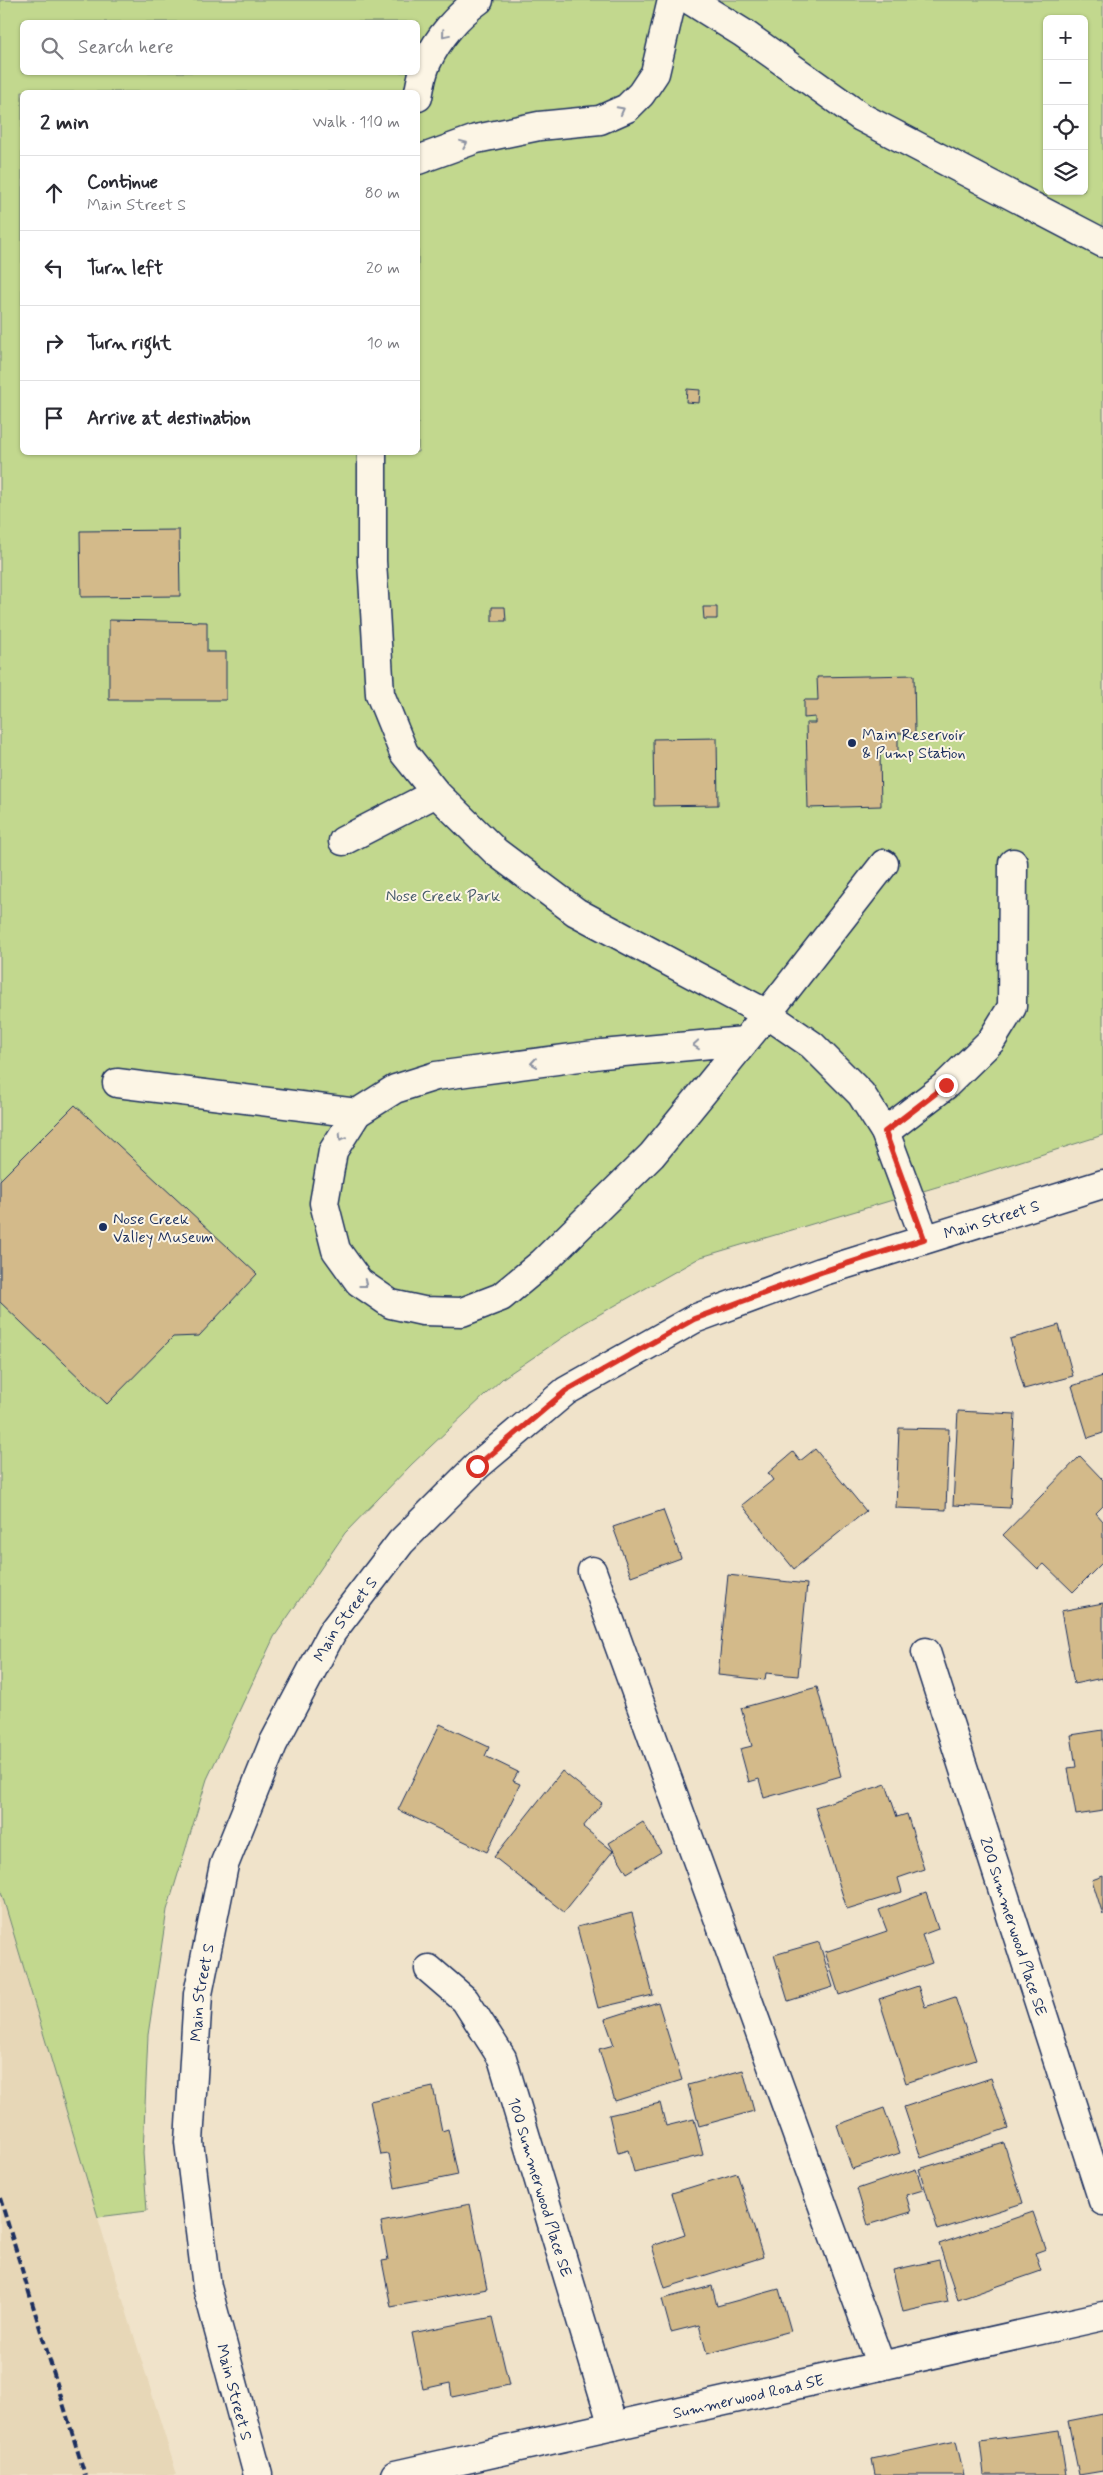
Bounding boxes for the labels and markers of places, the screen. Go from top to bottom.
place label: Main Reservoir & Pump Station [862,725,966,764]
marker: Main Reservoir & Pump Station [846,737,858,749]
place label: Nose Creek Valley Museum [113,1209,214,1248]
marker: Nose Creek Valley Museum [97,1221,109,1233]

